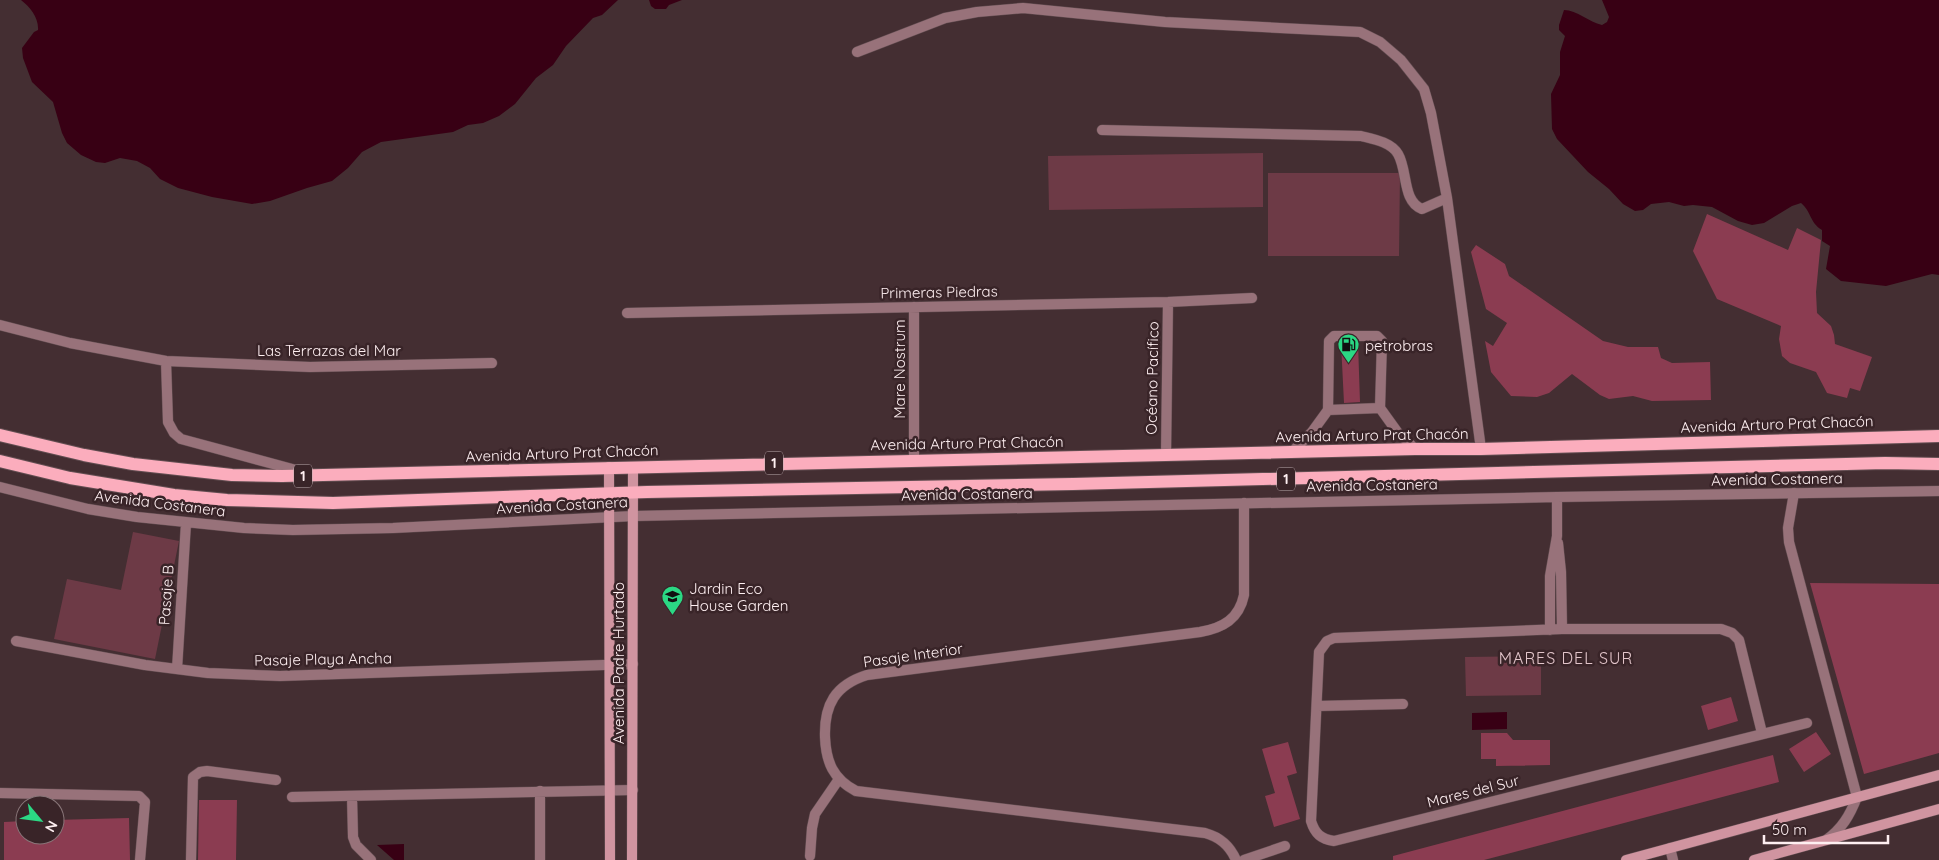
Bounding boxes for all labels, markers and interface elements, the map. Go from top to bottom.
street label: Primeras Piedras [880,281,998,303]
street label: Mare Nostrum [890,319,909,419]
street label: Océano Pacífico [1142,321,1162,435]
fuel station icon: petrobras [1337,333,1361,364]
place label: petrobras [1365,336,1433,355]
street label: Las Terrazas del Mar [257,341,401,360]
street label: Avenida Arturo Prat Chacón [1680,411,1874,437]
street label: Avenida Arturo Prat Chacón [1275,424,1469,446]
street label: Avenida Arturo Prat Chacón [870,432,1064,454]
street label: Avenida Arturo Prat Chacón [465,440,659,466]
road number: 1 [765,452,783,474]
road number: 1 [294,464,312,488]
road number: 1 [1277,468,1295,490]
street label: Avenida Costanera [1711,468,1843,490]
street label: Avenida Costanera [1306,474,1438,496]
street label: Avenida Costanera [901,483,1033,505]
street label: Avenida Costanera [93,486,227,520]
street label: Avenida Costanera [496,492,628,518]
street label: Pasaje B [154,564,178,626]
place label: Jardin Eco House Garden [689,579,788,615]
street label: Avenida Padre Hurtado [609,582,628,744]
school or university icon: Jardin Eco House Garden [661,585,685,616]
street label: Pasaje Interior [862,639,964,671]
street label: Pasaje Playa Ancha [254,648,392,670]
district label: MARES DEL SUR [1499,648,1633,668]
street label: Mares del Sur [1425,770,1521,812]
north arrow [15,795,65,845]
scale bar [1764,812,1888,844]
text: N [41,817,62,835]
text: 50 m [1772,820,1807,839]

